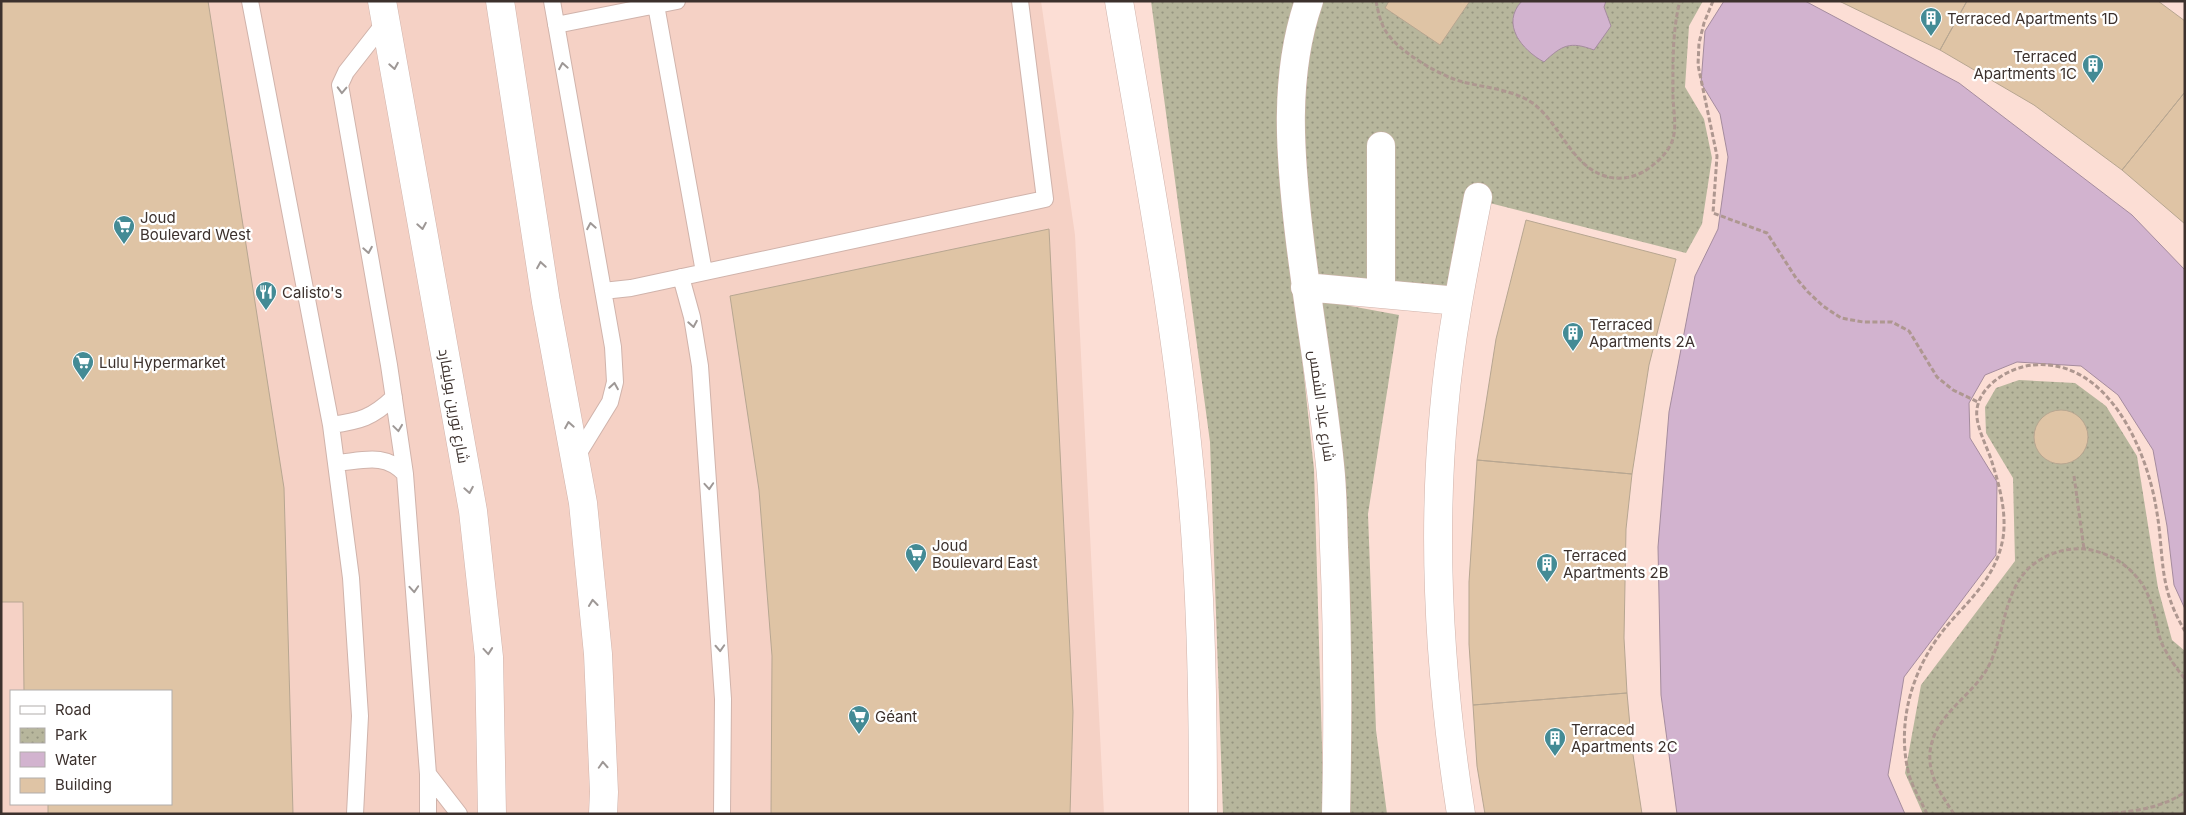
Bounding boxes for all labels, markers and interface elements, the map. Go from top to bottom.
building icon: Terraced Apartments 1D [1919,6,1943,37]
place label: Terraced Apartments 1D [1947,9,2118,28]
place label: Terraced Apartments 1C [1973,47,2077,83]
building icon: Terraced Apartments 1C [2081,53,2105,84]
one-way arrow [559,61,569,70]
one-way arrow [389,62,399,71]
one-way arrow [336,87,347,95]
place label: Joud Boulevard West [140,208,251,244]
supermarket icon: Joud Boulevard West [112,214,136,245]
one-way arrow [587,221,597,230]
one-way arrow [417,222,427,231]
one-way arrow [363,246,373,254]
one-way arrow [536,260,546,269]
restaurant icon: Calisto's [254,280,278,311]
place label: Calisto's [282,283,343,302]
place label: Terraced Apartments 2A [1589,315,1695,351]
one-way arrow [687,320,697,328]
building icon: Terraced Apartments 2A [1561,321,1585,352]
street label: شارع تورين بوليفارد [433,347,473,465]
street label: شارع عباد الشمس [1303,349,1339,463]
supermarket icon: Lulu Hypermarket [71,350,95,381]
place label: Lulu Hypermarket [99,353,226,372]
one-way arrow [608,382,618,390]
one-way arrow [564,420,574,429]
one-way arrow [393,423,403,432]
one-way arrow [703,482,714,490]
one-way arrow [464,485,474,494]
place label: Joud Boulevard East [932,536,1038,572]
supermarket icon: Joud Boulevard East [904,542,928,573]
place label: Terraced Apartments 2B [1563,546,1669,582]
building icon: Terraced Apartments 2B [1535,552,1559,583]
one-way arrow [408,586,419,594]
one-way arrow [588,599,599,607]
one-way arrow [714,644,725,652]
one-way arrow [482,648,493,656]
legend [10,690,172,805]
text: Road [55,700,91,719]
supermarket icon: Géant [847,704,871,735]
place label: Géant [875,707,917,726]
place label: Terraced Apartments 2C [1571,720,1678,756]
text: Park [55,725,88,744]
building icon: Terraced Apartments 2C [1543,726,1567,757]
text: Water [55,750,97,769]
one-way arrow [598,761,608,768]
text: Building [55,775,112,794]

